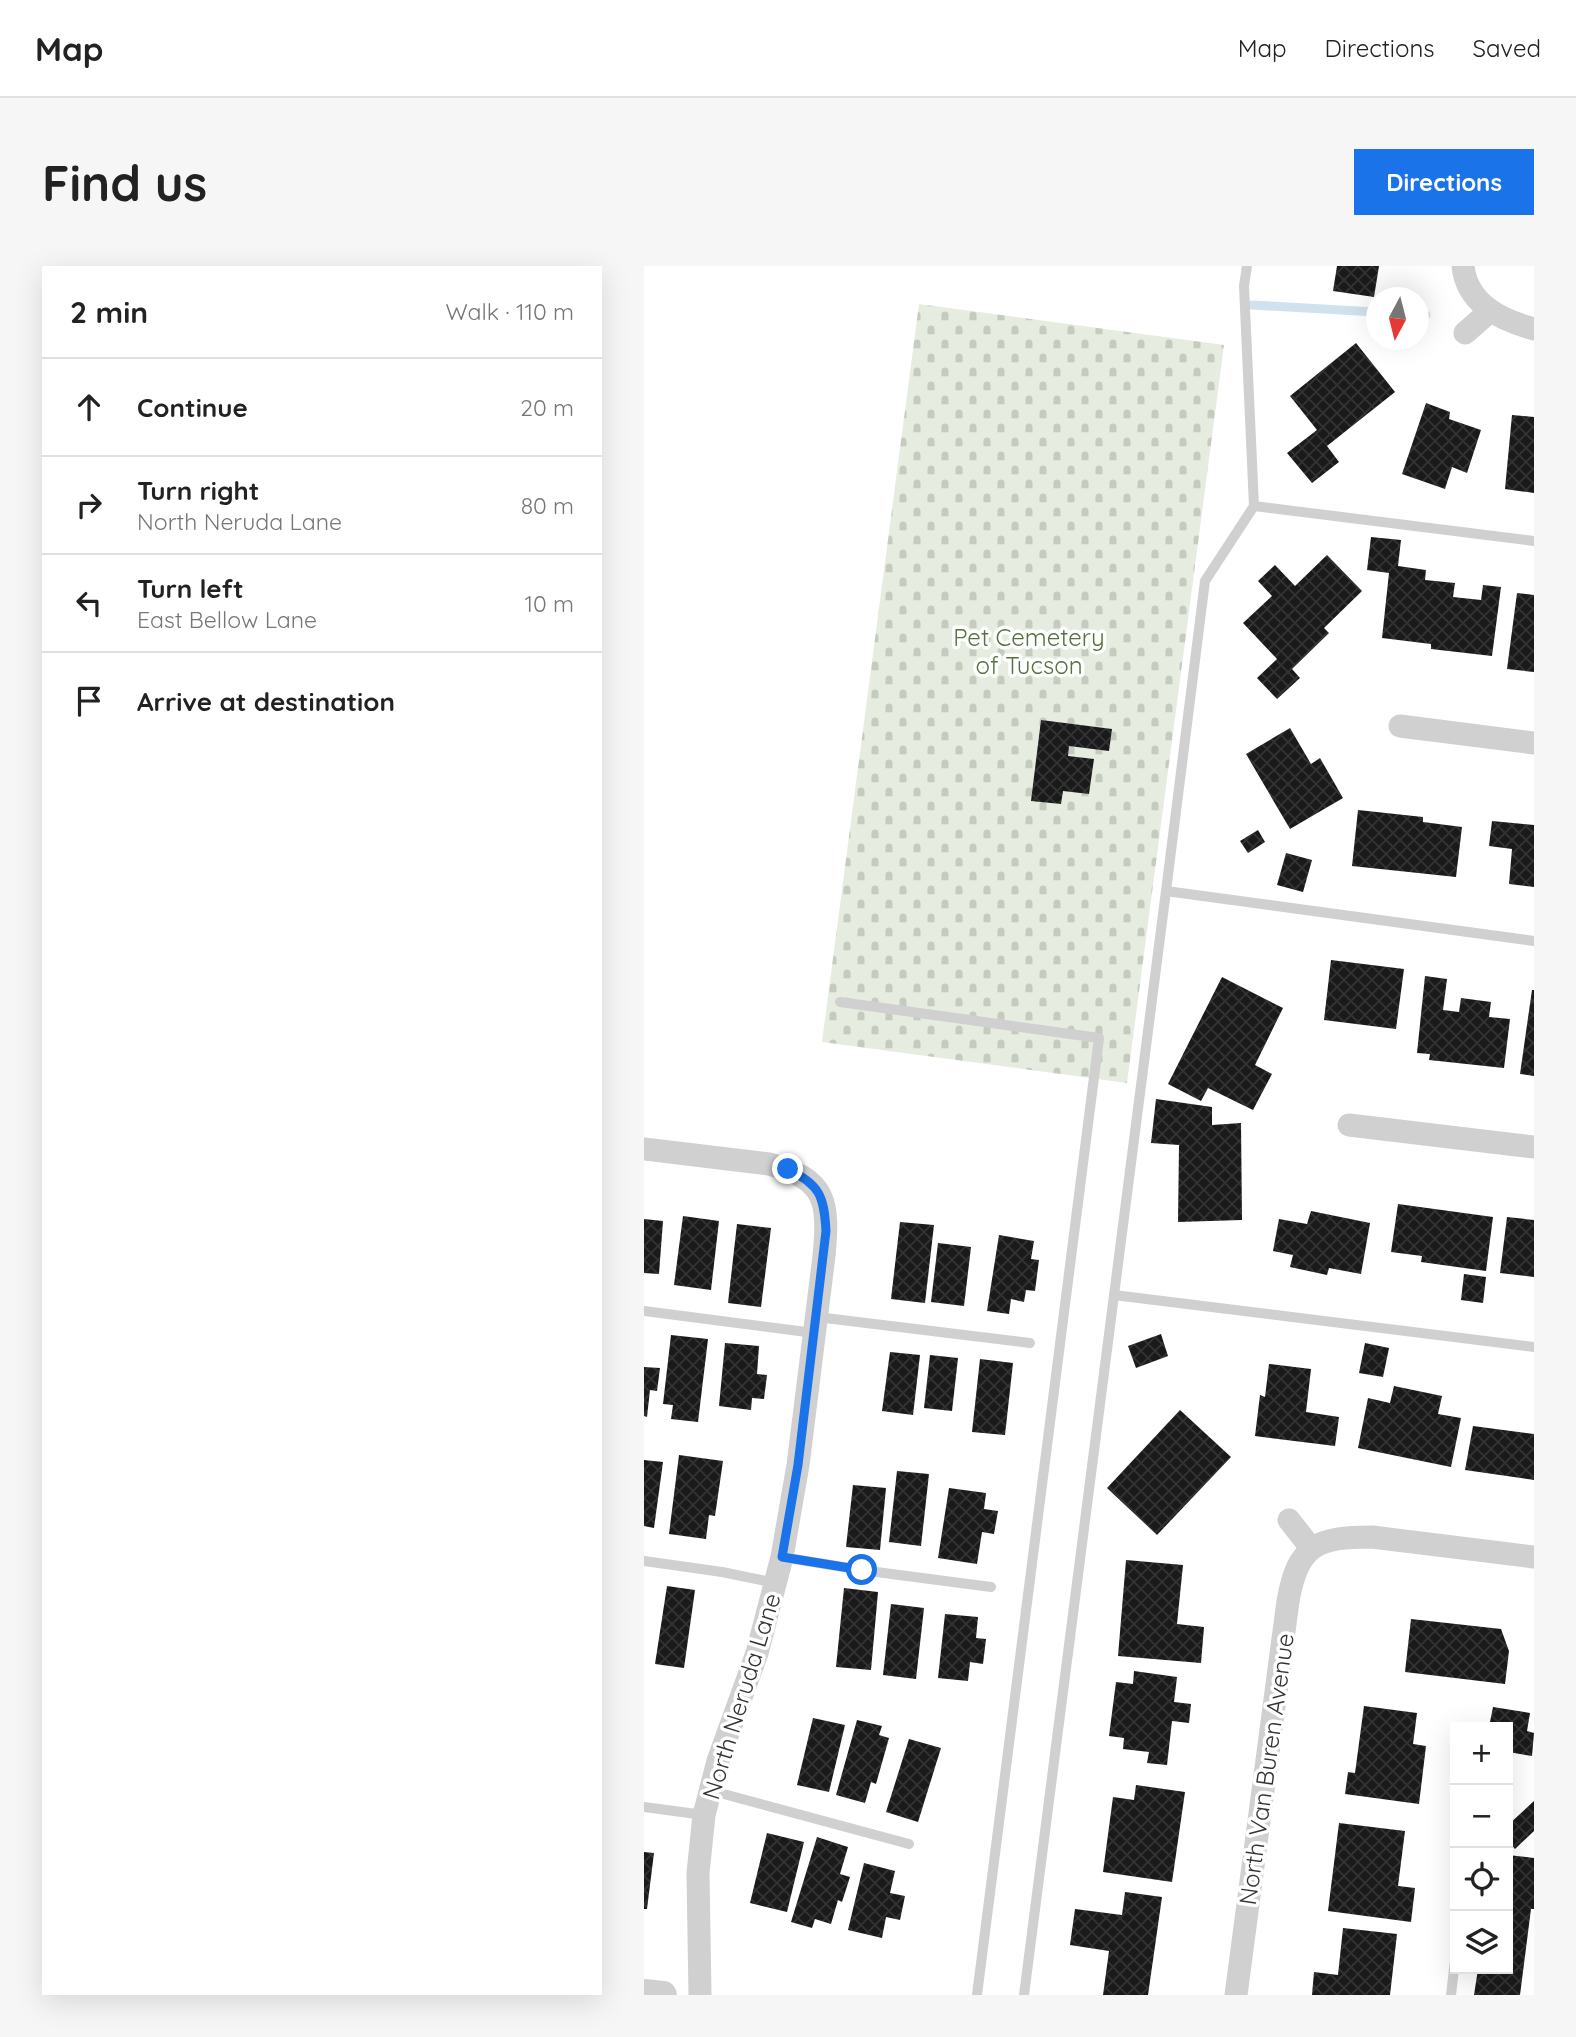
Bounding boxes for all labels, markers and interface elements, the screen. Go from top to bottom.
text: Map [35,28,103,69]
text: Map [1238,33,1287,63]
text: Directions [1325,33,1435,63]
text: Saved [1473,33,1541,63]
button: Directions [1354,149,1534,215]
text: Find us [42,152,207,213]
north arrow [1366,287,1429,350]
text: 2 min [70,293,148,331]
text: Walk · 110 m [445,297,574,326]
icon: ahead [70,388,108,426]
text: Continue [137,391,248,424]
text: 20 m [520,393,574,422]
text: Turn right [137,474,259,507]
icon: right [70,486,108,524]
text: 80 m [521,491,574,520]
text: North Neruda Lane [137,507,342,536]
text: Turn left [137,572,244,605]
icon: left [70,584,108,622]
text: 10 m [525,589,574,618]
text: East Bellow Lane [137,605,317,634]
park label: Pet Cemetery of Tucson [953,622,1105,680]
icon: arrive [70,682,108,720]
text: Arrive at destination [137,685,395,718]
route end [772,1153,803,1184]
route start [846,1554,877,1585]
street label: North Neruda Lane [695,1589,787,1803]
street label: North Van Buren Avenue [1232,1631,1300,1907]
map controls [1450,1722,1513,1974]
button: + [1450,1722,1513,1785]
button: − [1450,1785,1513,1848]
button: locate [1450,1848,1513,1911]
button: layers [1450,1911,1513,1974]

